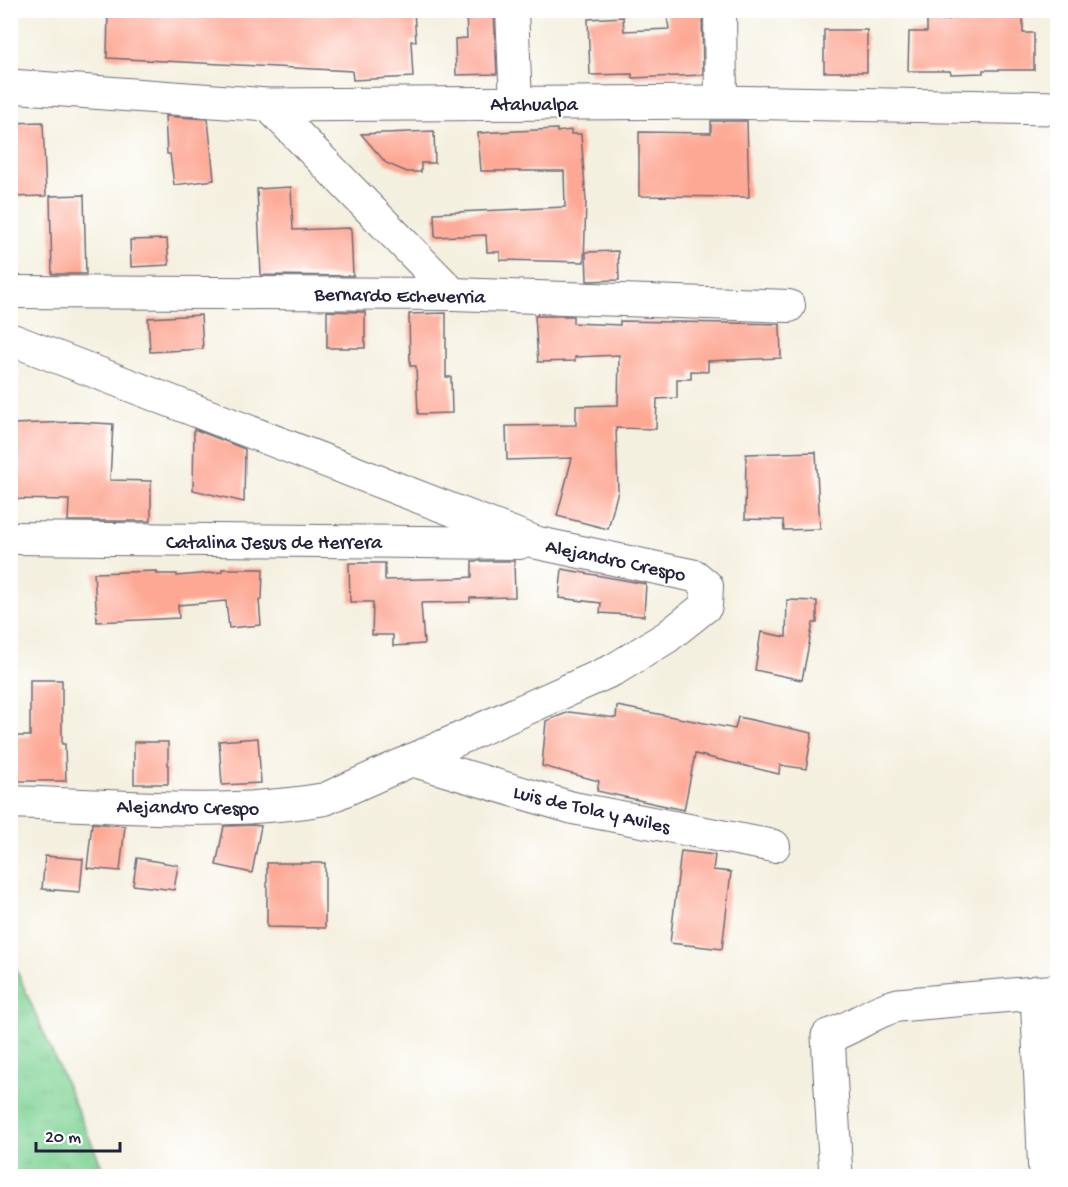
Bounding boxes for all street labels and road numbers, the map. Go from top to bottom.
street label: Atahualpa [490,95,579,118]
street label: Bernardo Echeverria [313,284,487,311]
street label: Catalina Jesus de Herrera [166,533,383,556]
street label: Alejandro Crespo [543,536,687,589]
street label: Luis de Tola y Aviles [511,782,672,841]
street label: Alejandro Crespo [116,797,259,822]

